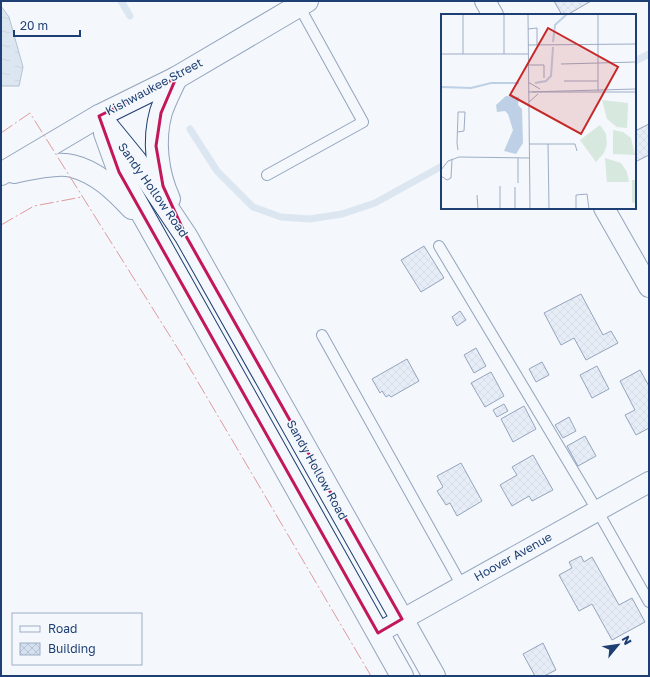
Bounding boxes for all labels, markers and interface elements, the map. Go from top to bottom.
scale bar [14,12,80,38]
inset map [441,14,636,209]
text: 20 m [20,18,48,33]
street label: Kishwaukee Street [103,55,205,118]
street label: Sandy Hollow Road [115,140,192,240]
street label: Sandy Hollow Road [284,417,351,522]
street label: Hoover Avenue [471,529,554,584]
legend [12,613,142,665]
text: Road [48,621,77,636]
north arrow [598,625,638,665]
text: N [619,633,635,647]
text: Building [48,641,96,656]

